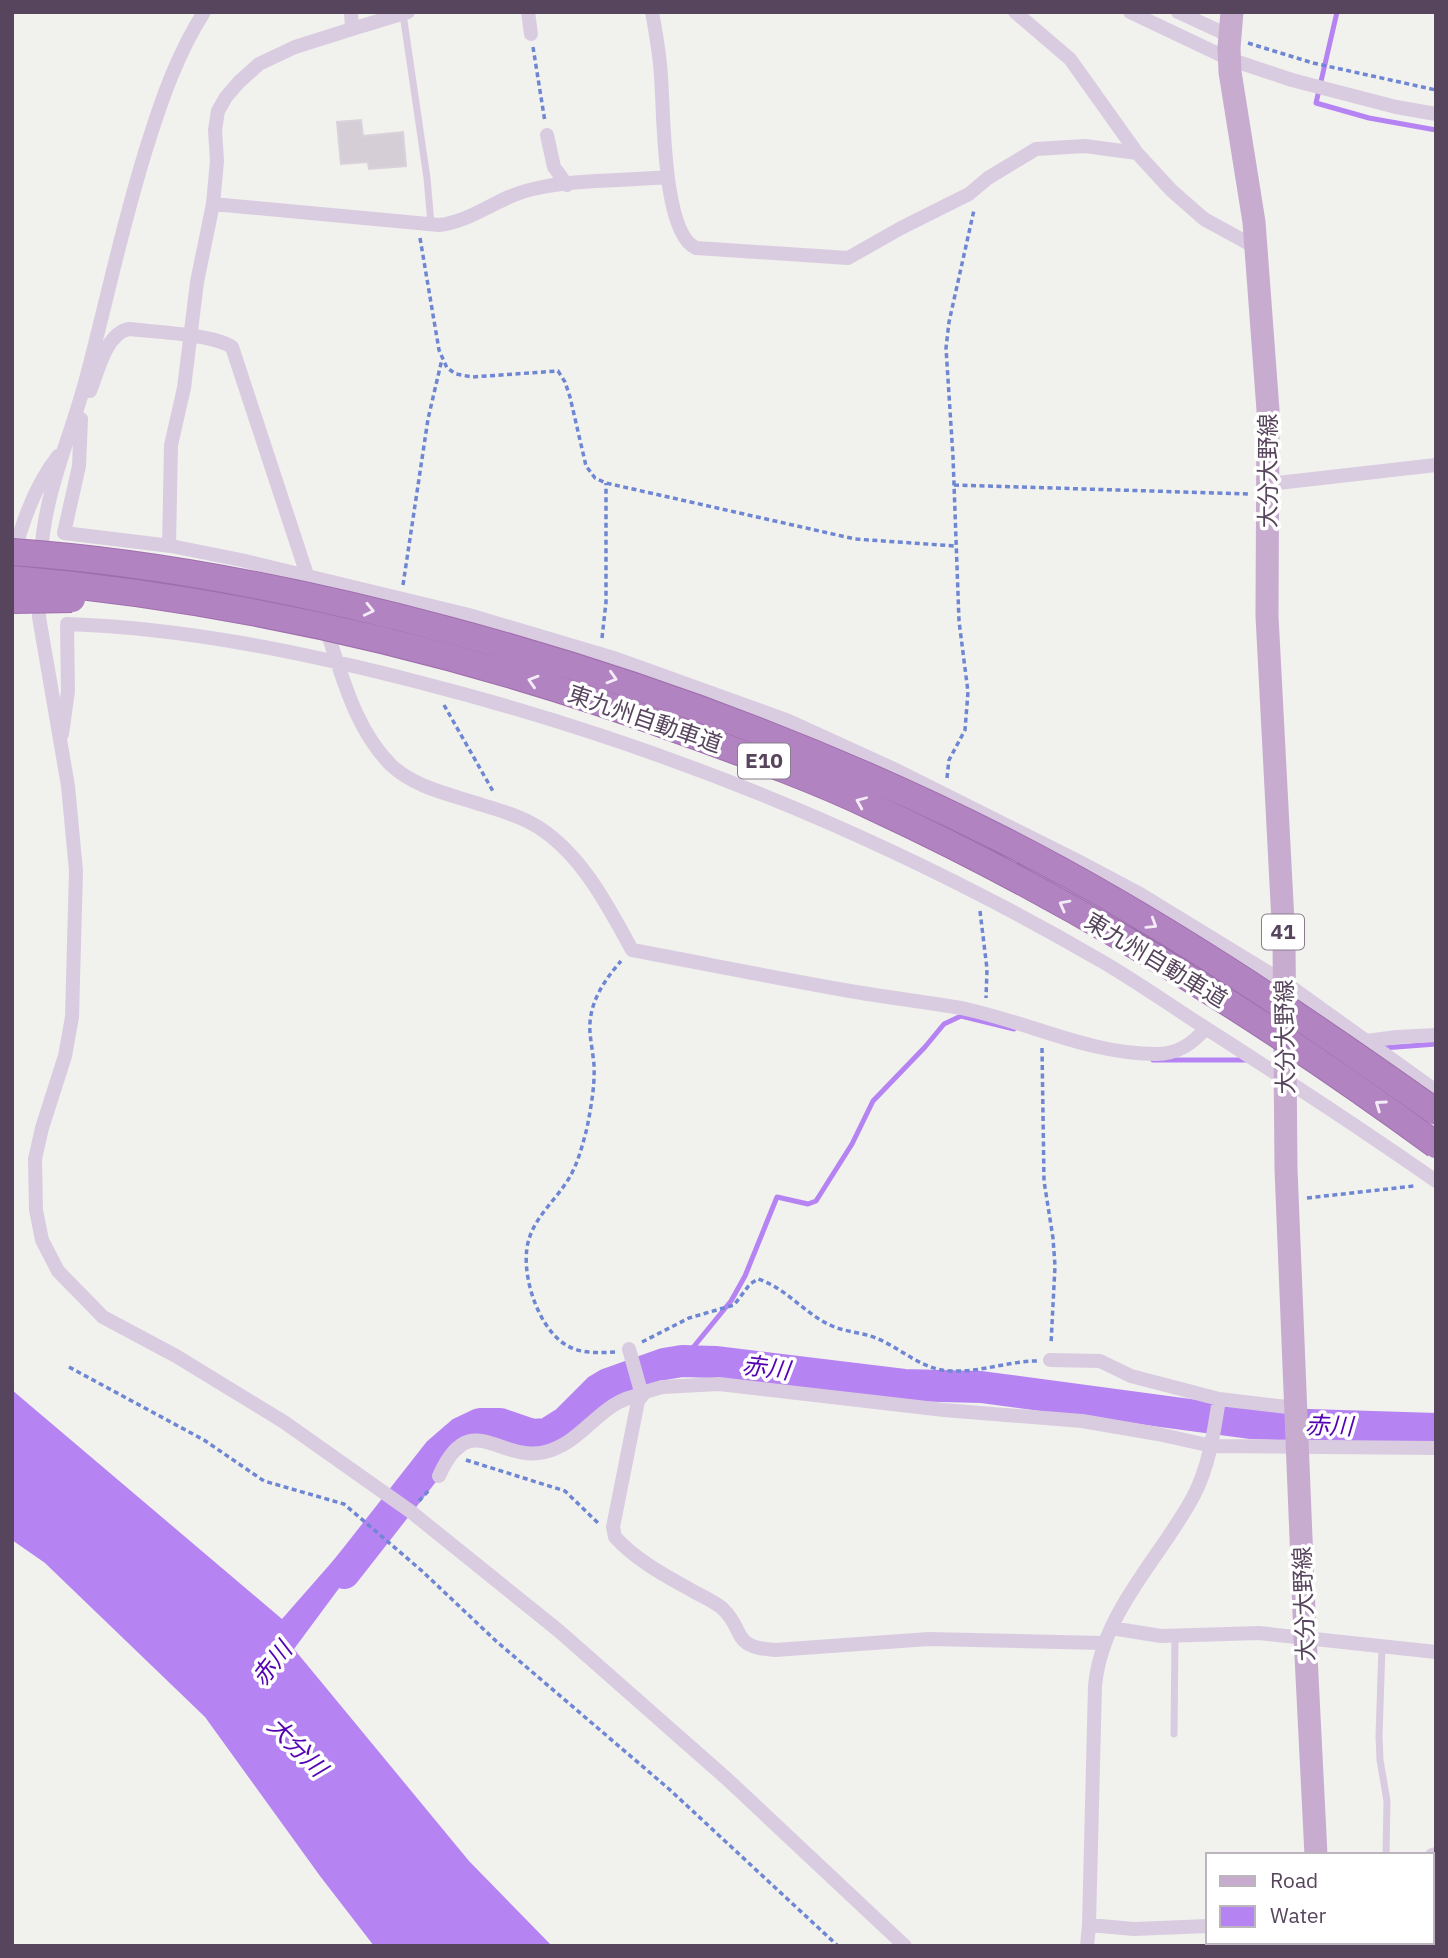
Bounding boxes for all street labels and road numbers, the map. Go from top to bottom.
street label: 大分大野線 [1252,414,1282,529]
street label: 東九州自動車道 [564,678,726,758]
road number: E10 [738,744,790,778]
street label: 東九州自動車道 [1080,905,1233,1013]
road number: 41 [1262,914,1304,950]
street label: 大分大野線 [1268,979,1300,1095]
street label: 大分大野線 [1286,1546,1320,1662]

